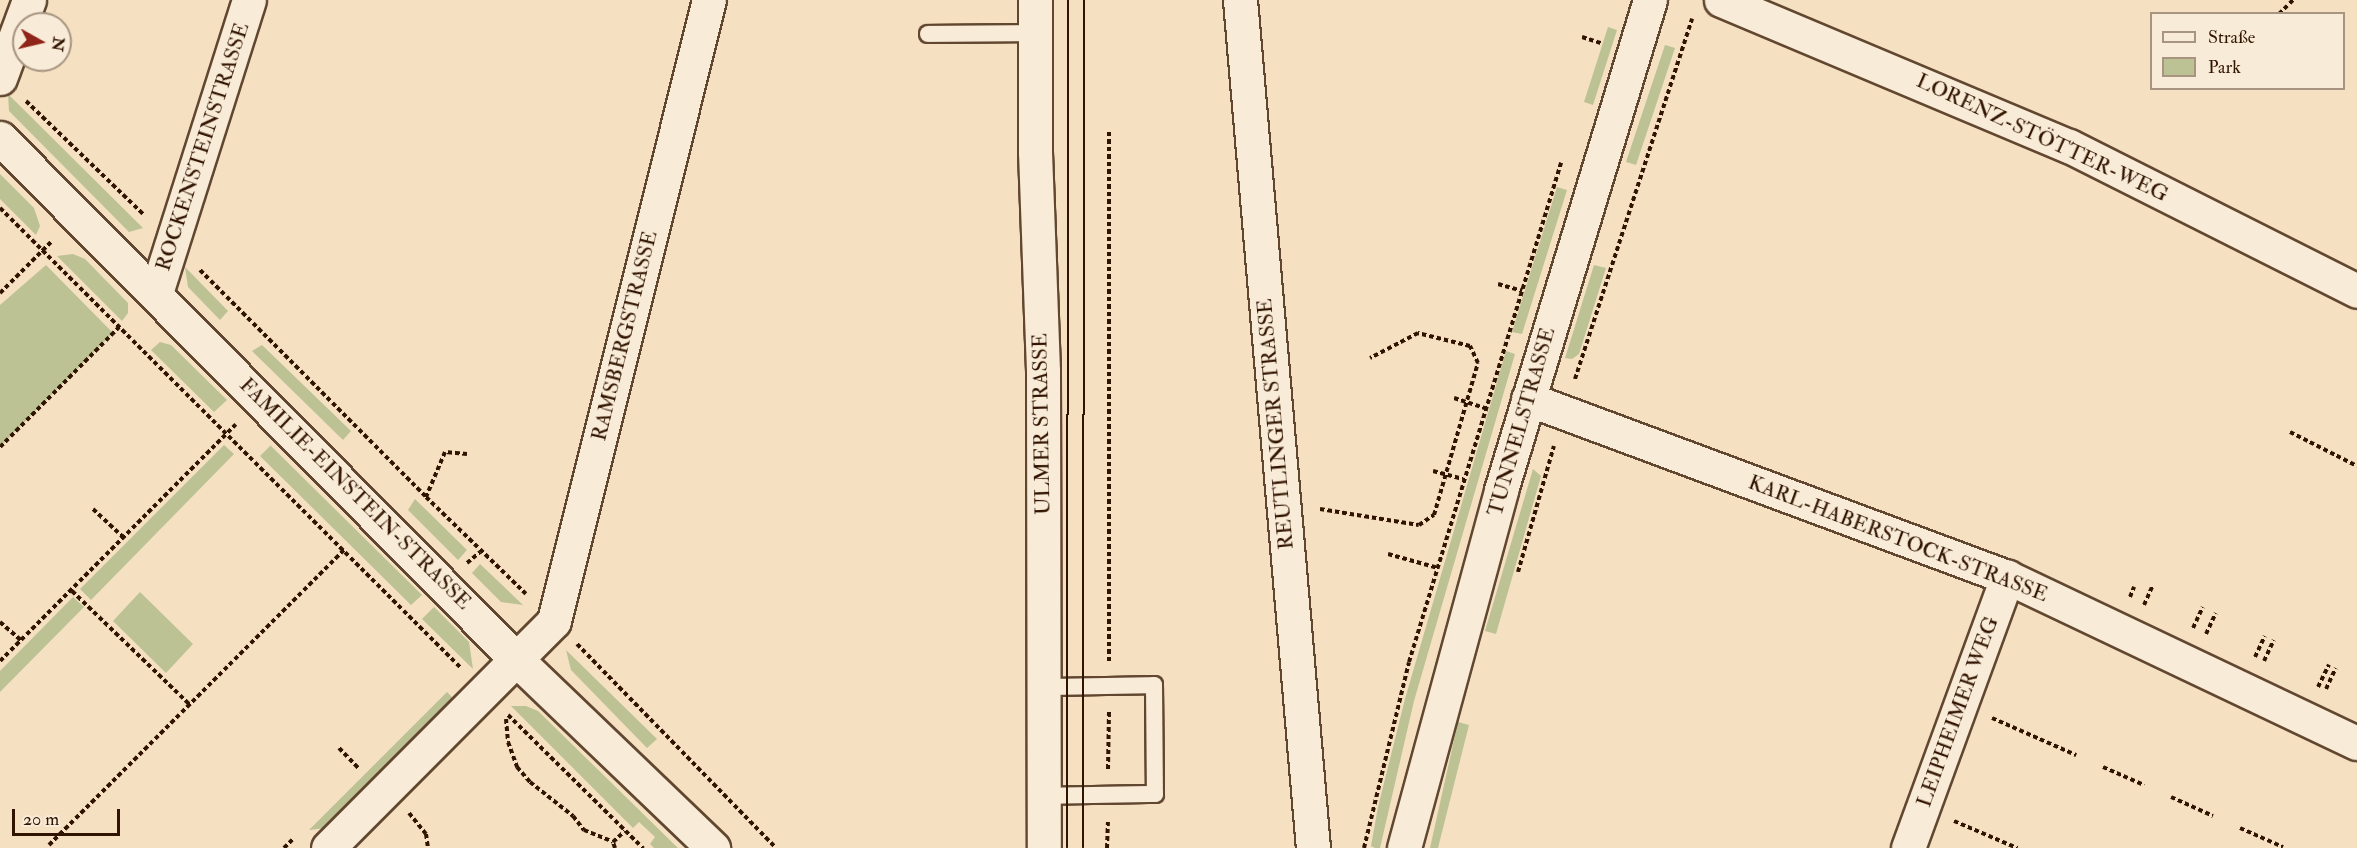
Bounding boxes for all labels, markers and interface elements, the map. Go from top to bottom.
north arrow [12,12,72,72]
legend [2150,12,2345,90]
street label: ROCKENSTEINSTRASSE [151,20,255,274]
text: Straße [2208,26,2255,49]
text: N [47,36,69,53]
text: Park [2208,56,2241,79]
street label: LORENZ-STÖTTER-WEG [1912,69,2172,207]
street label: RAMSBERGSTRASSE [587,228,663,444]
street label: REUTLINGER STRASSE [1252,297,1300,551]
street label: TUNNELSTRASSE [1483,325,1561,519]
street label: ULMER STRASSE [1028,333,1056,515]
street label: FAMILIE-EINSTEIN-STRASSE [234,373,476,615]
street label: KARL-HABERSTOCK-STRASSE [1745,470,2051,608]
street label: LEIPHEIMER WEG [1912,613,2004,811]
scale bar [15,797,123,835]
text: 20 m [23,808,59,831]

